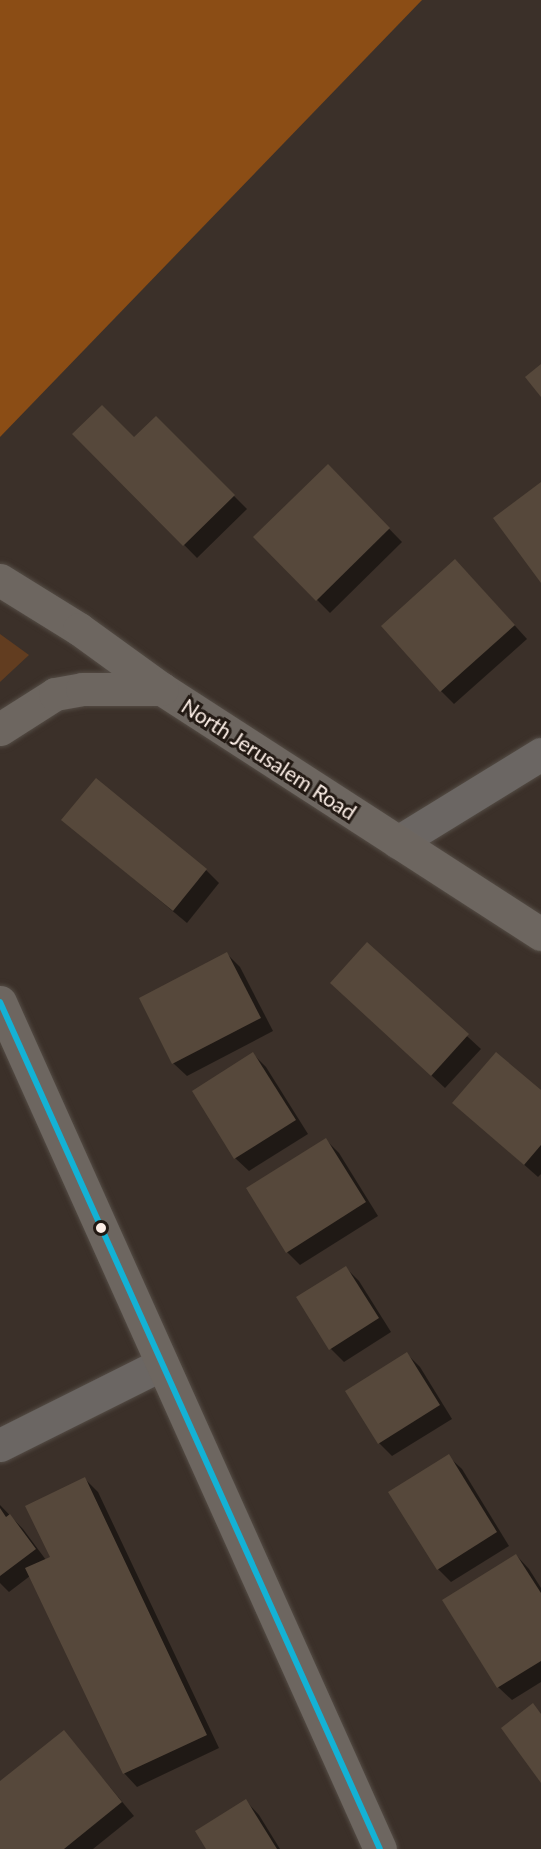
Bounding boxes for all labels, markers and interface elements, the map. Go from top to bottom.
street label: North Jerusalem Road [177,693,361,825]
unlabelled marker [95,1222,107,1234]

